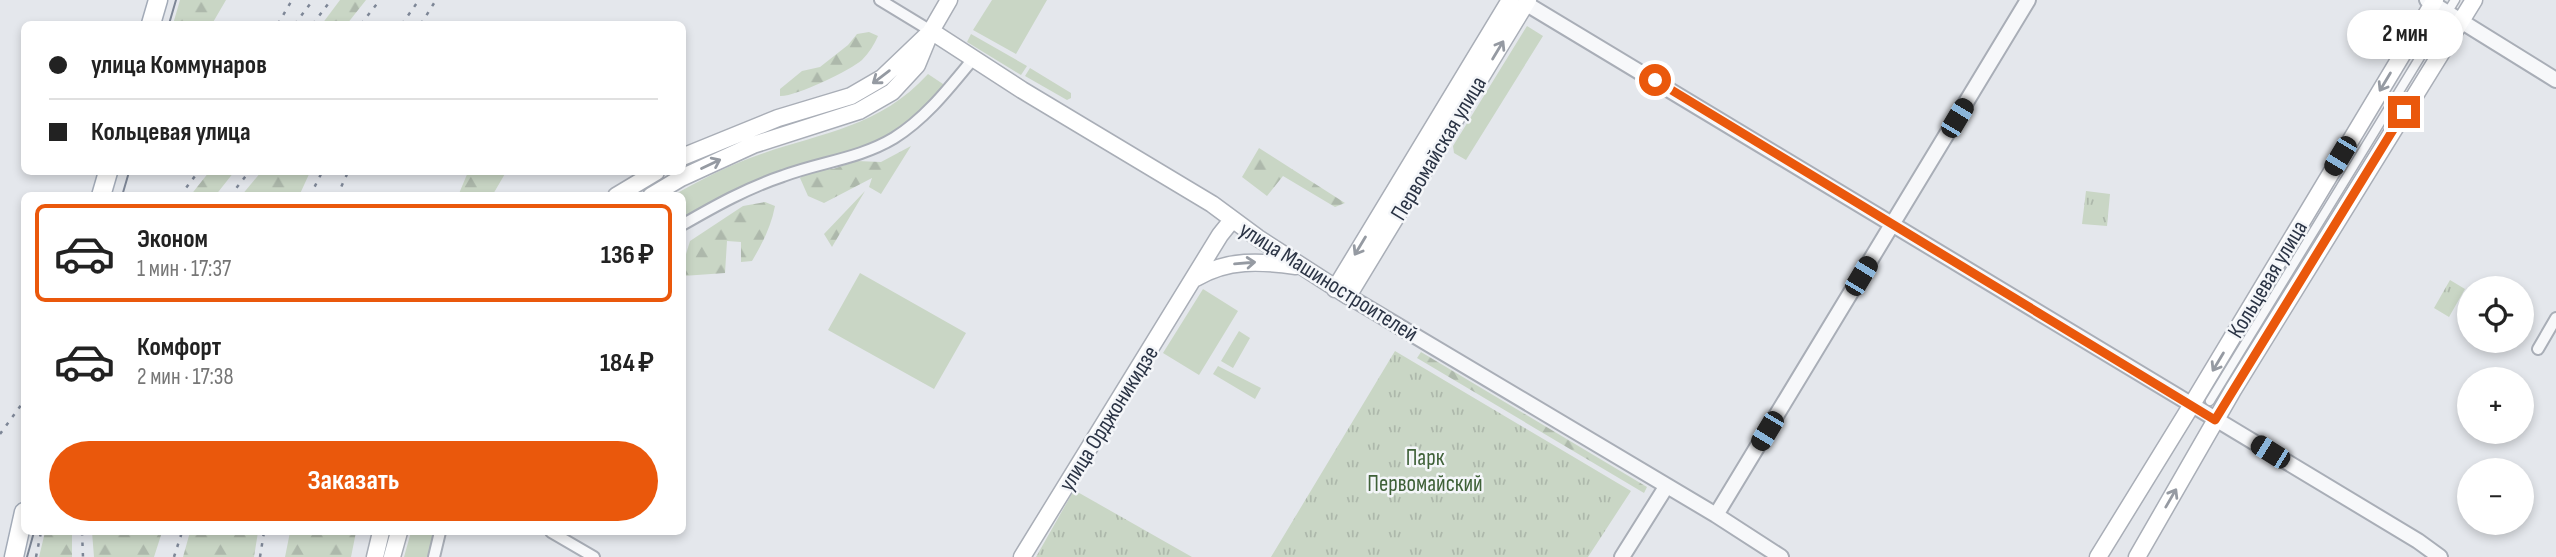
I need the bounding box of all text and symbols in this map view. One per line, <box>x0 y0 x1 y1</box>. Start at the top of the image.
callout: 2 мин <box>2346 10 2462 60</box>
text: 2 мин <box>2382 20 2428 48</box>
one-way arrow <box>1491 40 1505 60</box>
text: улица Коммунаров <box>91 50 267 81</box>
route start <box>1639 64 1671 96</box>
one-way arrow <box>872 70 891 85</box>
street label: Первомайская улица <box>1385 71 1493 226</box>
one-way arrow <box>2377 72 2391 92</box>
car <box>1938 95 1977 141</box>
route end <box>2388 96 2420 128</box>
text: Кольцевая улица <box>91 117 251 148</box>
car <box>2321 133 2360 179</box>
one-way arrow <box>700 157 721 171</box>
street label: улица Машиностроителей <box>1234 216 1423 348</box>
street label: Кольцевая улица <box>2222 216 2314 343</box>
icon: car <box>53 222 116 285</box>
text: Эконом <box>137 224 208 255</box>
one-way arrow <box>1353 236 1367 256</box>
text: 136 ₽ <box>601 240 654 271</box>
car <box>1842 253 1881 299</box>
text: 1 мин · 17:37 <box>137 255 231 283</box>
one-way arrow <box>1234 256 1256 269</box>
map controls <box>2457 276 2534 535</box>
button: locate <box>2457 276 2534 353</box>
icon: car <box>53 330 116 393</box>
text: Комфорт <box>137 332 221 363</box>
street label: улица Орджоникидзе <box>1053 341 1165 496</box>
text: 184 ₽ <box>600 348 654 379</box>
one-way arrow <box>2210 351 2224 371</box>
text: 2 мин · 17:38 <box>137 363 234 391</box>
button: + <box>2457 367 2534 444</box>
car <box>1748 408 1787 454</box>
car <box>2247 432 2294 472</box>
button: Заказать <box>49 441 658 521</box>
park label: Парк Первомайский <box>1367 444 1483 498</box>
button: − <box>2457 458 2534 535</box>
one-way arrow <box>2164 488 2178 508</box>

